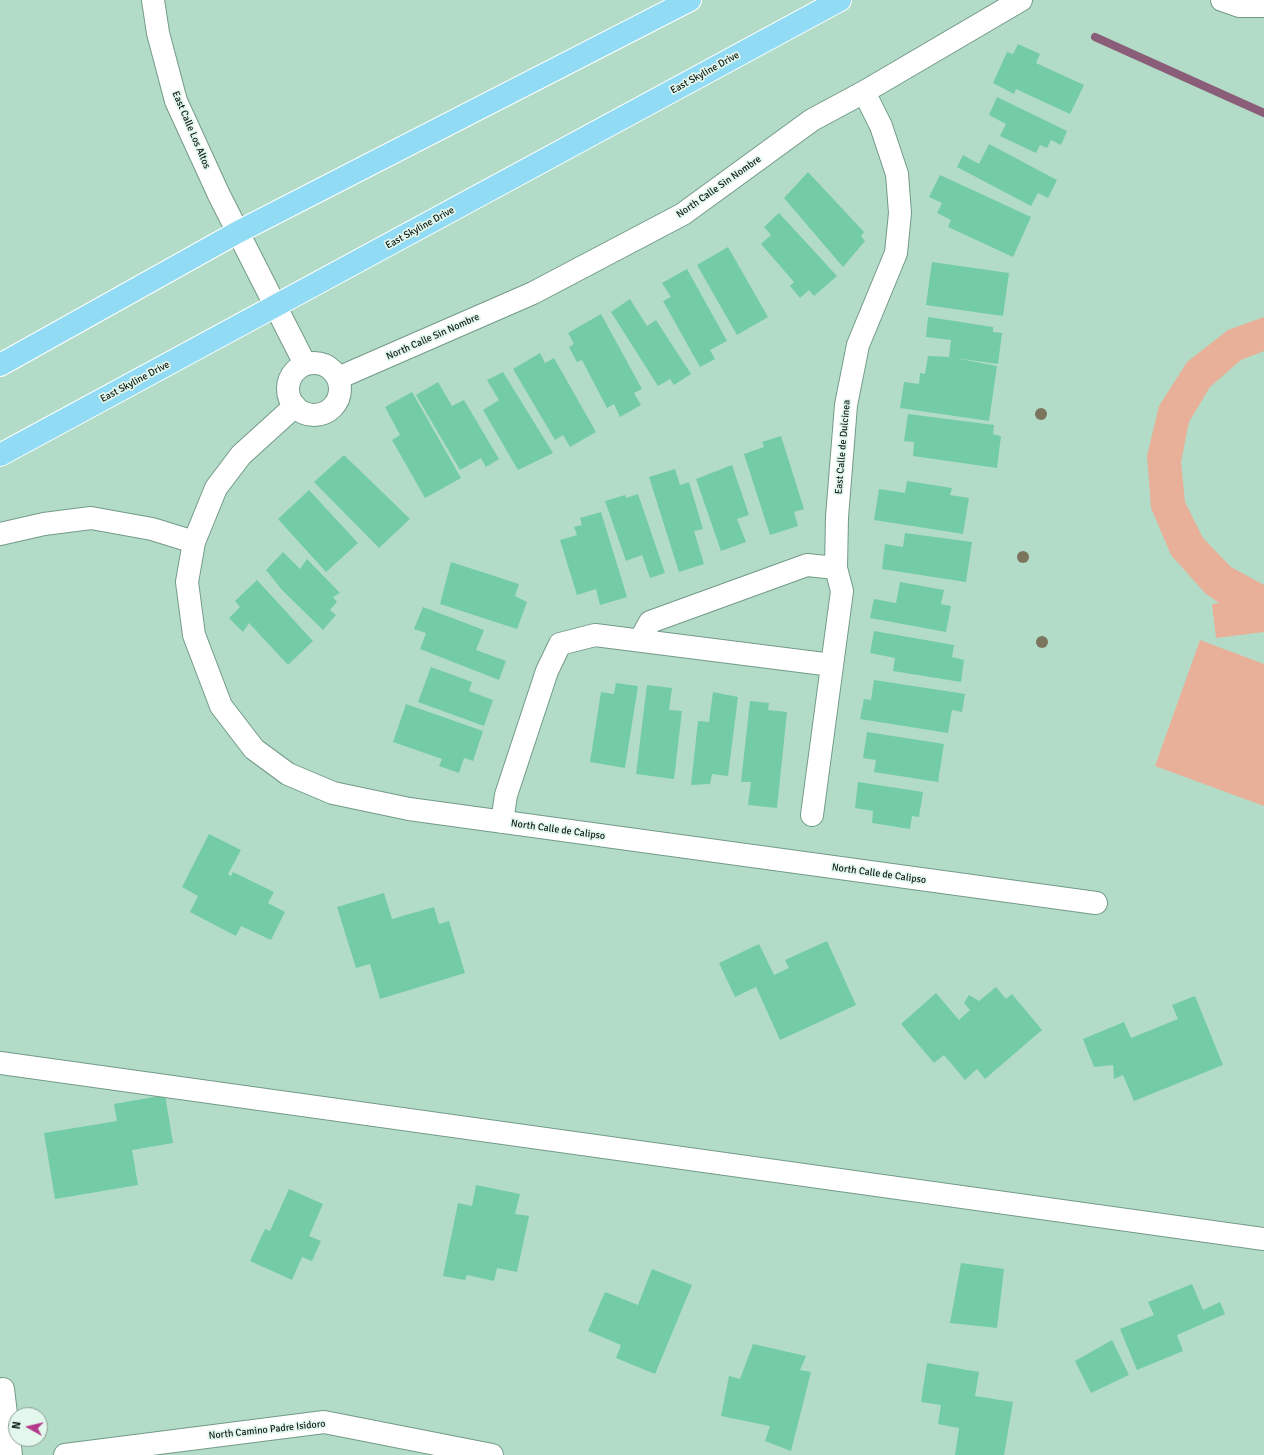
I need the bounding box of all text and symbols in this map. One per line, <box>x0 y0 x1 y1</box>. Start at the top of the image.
street label: East Skyline Drive <box>669 49 741 97</box>
street label: East Calle Los Altos <box>169 89 213 171</box>
street label: North Calle Sin Nombre <box>674 153 764 221</box>
street label: East Skyline Drive <box>384 204 456 252</box>
street label: North Calle Sin Nombre <box>385 311 481 363</box>
street label: East Skyline Drive <box>98 359 172 405</box>
street label: East Calle de Dulcinea <box>833 399 853 495</box>
street label: North Calle de Calipso <box>510 817 606 843</box>
street label: North Calle de Calipso <box>831 861 927 887</box>
north arrow <box>8 1407 48 1447</box>
street label: North Camino Padre Isidoro <box>208 1418 326 1442</box>
text: N <box>10 1421 24 1430</box>

